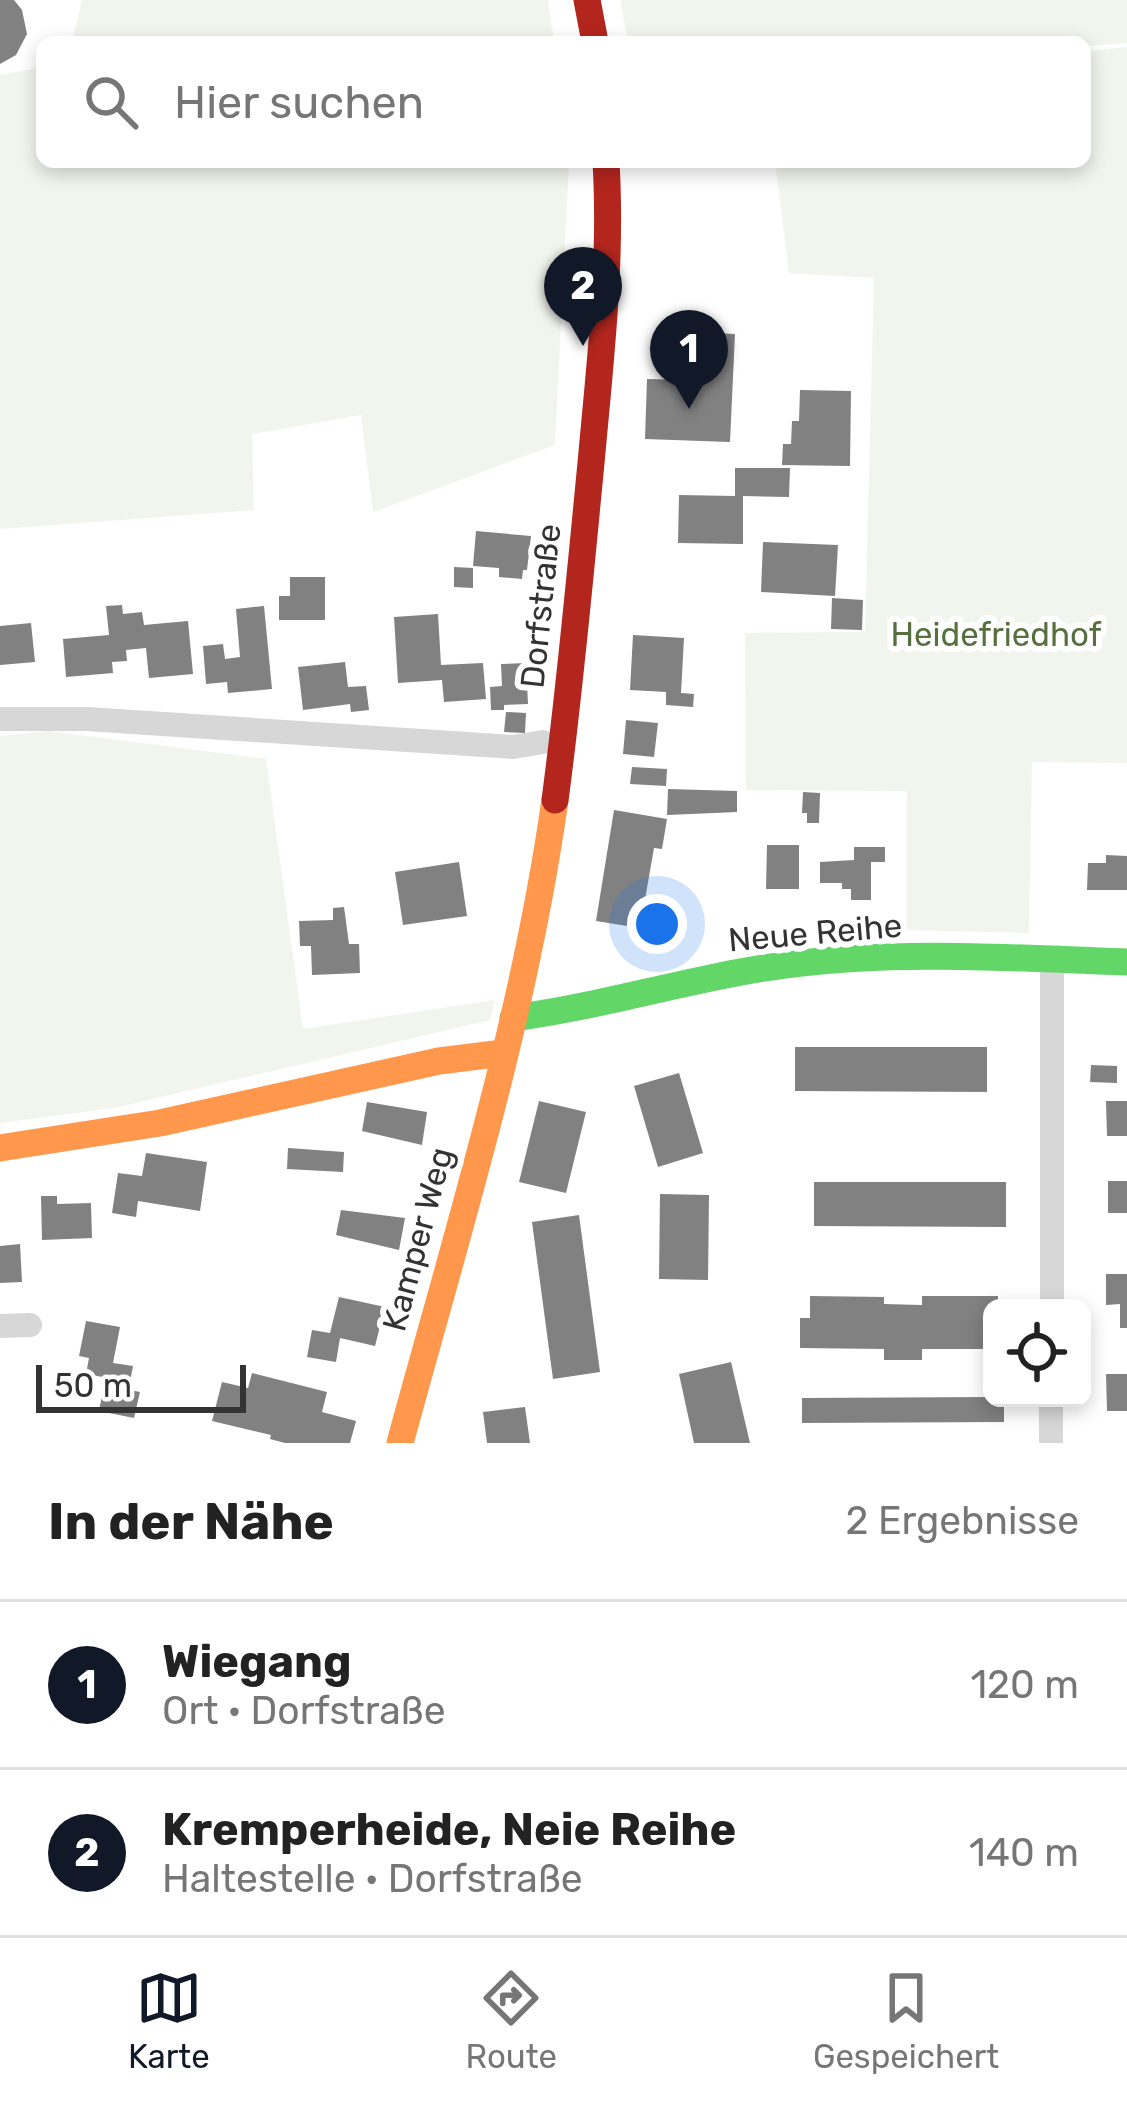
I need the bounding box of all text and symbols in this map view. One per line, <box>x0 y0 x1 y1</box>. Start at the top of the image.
search box <box>36 36 1091 168</box>
icon: search <box>78 69 144 135</box>
text: Hier suchen <box>174 76 424 129</box>
pin: 2 <box>544 247 622 346</box>
pin: 1 <box>650 310 728 409</box>
street label: Dorfstraße <box>512 522 569 690</box>
park label: Heidefriedhof <box>891 615 1102 654</box>
your location <box>627 894 687 954</box>
street label: Neue Reihe <box>727 905 904 960</box>
street label: Kamper Weg <box>374 1143 461 1335</box>
map controls <box>983 1299 1091 1407</box>
button: locate <box>983 1299 1091 1407</box>
scale bar <box>36 1359 246 1412</box>
text: 50 m <box>54 1366 132 1405</box>
text: In der Nähe <box>48 1491 334 1552</box>
text: 2 Ergebnisse <box>845 1498 1079 1544</box>
text: Wiegang <box>162 1635 352 1688</box>
text: 1 <box>77 1662 97 1708</box>
text: 120 m <box>970 1662 1079 1708</box>
text: Ort · Dorfstraße <box>162 1688 446 1734</box>
text: Kremperheide, Neie Reihe <box>162 1803 736 1856</box>
text: 2 <box>74 1830 100 1876</box>
text: 140 m <box>969 1830 1079 1876</box>
text: Haltestelle · Dorfstraße <box>162 1856 583 1902</box>
tab: Karte <box>128 1965 210 2076</box>
tab: Route <box>465 1965 557 2076</box>
tab: Gespeichert <box>813 1965 999 2076</box>

